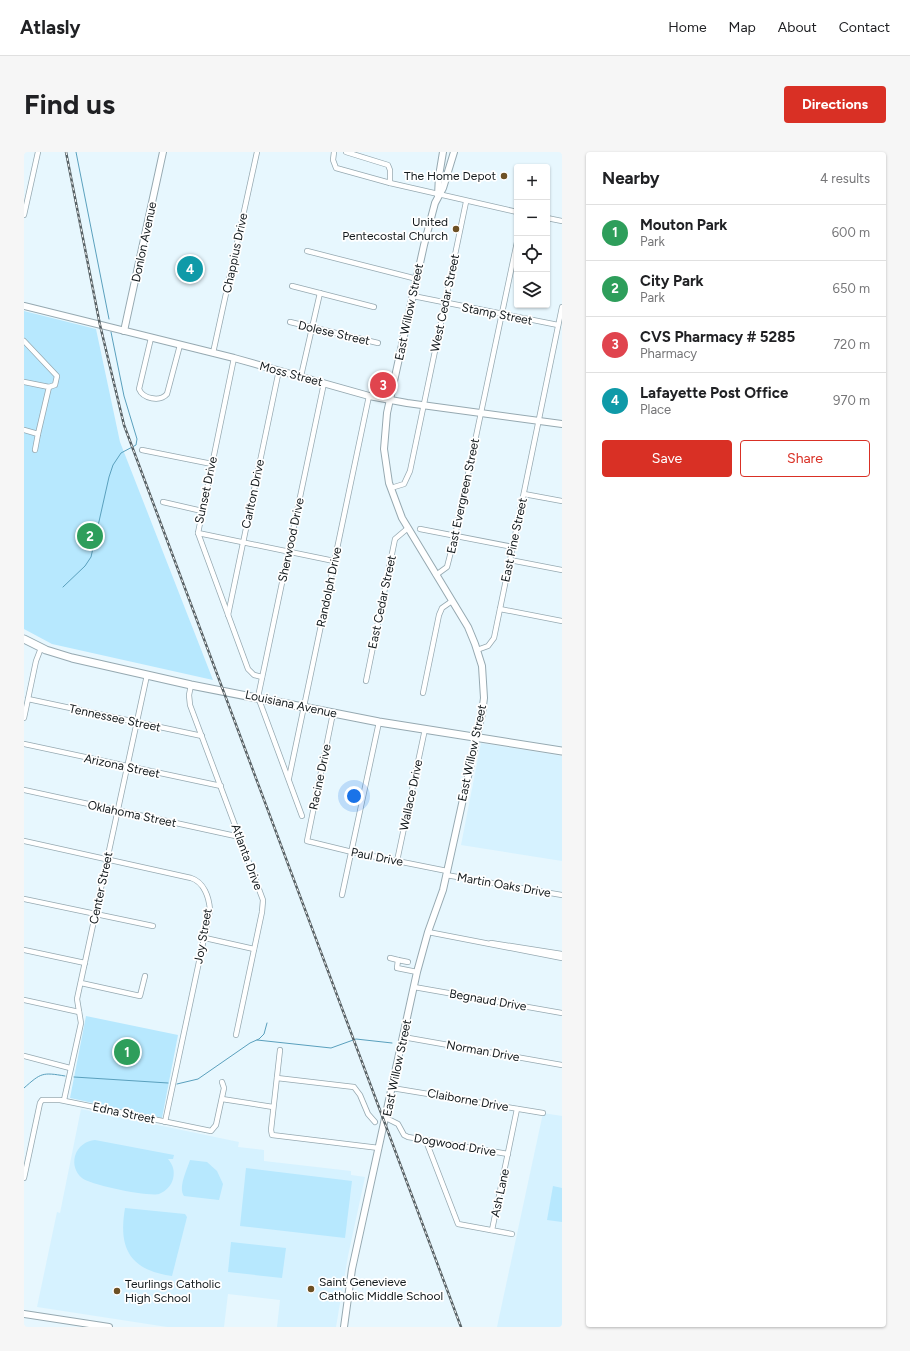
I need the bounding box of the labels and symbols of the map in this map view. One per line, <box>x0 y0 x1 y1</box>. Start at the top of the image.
place label: The Home Depot <box>404 169 496 183</box>
marker: The Home Depot <box>499 171 509 181</box>
street label: Donlon Avenue <box>129 200 159 283</box>
street label: Chappius Drive <box>220 211 250 294</box>
place label: United Pentecostal Church <box>342 215 448 243</box>
marker: United Pentecostal Church <box>451 224 461 234</box>
street label: West Cedar Street <box>428 252 462 353</box>
pin: 4 <box>177 254 203 284</box>
street label: East Willow Street <box>392 262 426 362</box>
street label: Stamp Street <box>460 300 534 328</box>
street label: Dolese Street <box>297 318 372 348</box>
street label: Moss Street <box>258 359 325 389</box>
pin: 3 <box>370 370 396 400</box>
street label: East Evergreen Street <box>444 437 482 555</box>
street label: Sunset Drive <box>192 455 220 525</box>
street label: Carlton Drive <box>239 458 267 530</box>
street label: Sherwood Drive <box>275 496 307 583</box>
street label: East Pine Street <box>498 496 530 583</box>
pin: 2 <box>77 521 103 551</box>
street label: Randolph Drive <box>314 545 344 628</box>
street label: East Cedar Street <box>365 553 399 650</box>
street label: Louisiana Avenue <box>244 687 339 721</box>
street label: Tennessee Street <box>68 701 163 735</box>
street label: East Willow Street <box>455 703 489 803</box>
street label: Racine Drive <box>306 742 334 811</box>
street label: Arizona Street <box>83 751 162 781</box>
street label: Wallace Drive <box>397 758 425 832</box>
your location <box>344 786 364 806</box>
street label: Oklahoma Street <box>86 798 178 830</box>
street label: Atlanta Drive <box>229 822 266 892</box>
street label: Paul Drive <box>350 845 405 869</box>
street label: Center Street <box>87 850 116 925</box>
street label: Martin Oaks Drive <box>456 870 552 900</box>
street label: Joy Street <box>191 907 215 965</box>
street label: Begnaud Drive <box>448 986 528 1014</box>
street label: East Willow Street <box>380 1018 414 1118</box>
pin: 1 <box>114 1037 140 1067</box>
street label: Norman Drive <box>445 1038 521 1064</box>
street label: Claiborne Drive <box>426 1086 510 1114</box>
street label: Edna Street <box>91 1100 157 1127</box>
street label: Dogwood Drive <box>413 1131 498 1159</box>
street label: Ash Lane <box>488 1167 512 1218</box>
place label: Saint Genevieve Catholic Middle School <box>319 1275 443 1303</box>
place label: Teurlings Catholic High School <box>125 1277 221 1305</box>
marker: Saint Genevieve Catholic Middle School <box>306 1284 316 1294</box>
marker: Teurlings Catholic High School <box>112 1286 122 1296</box>

